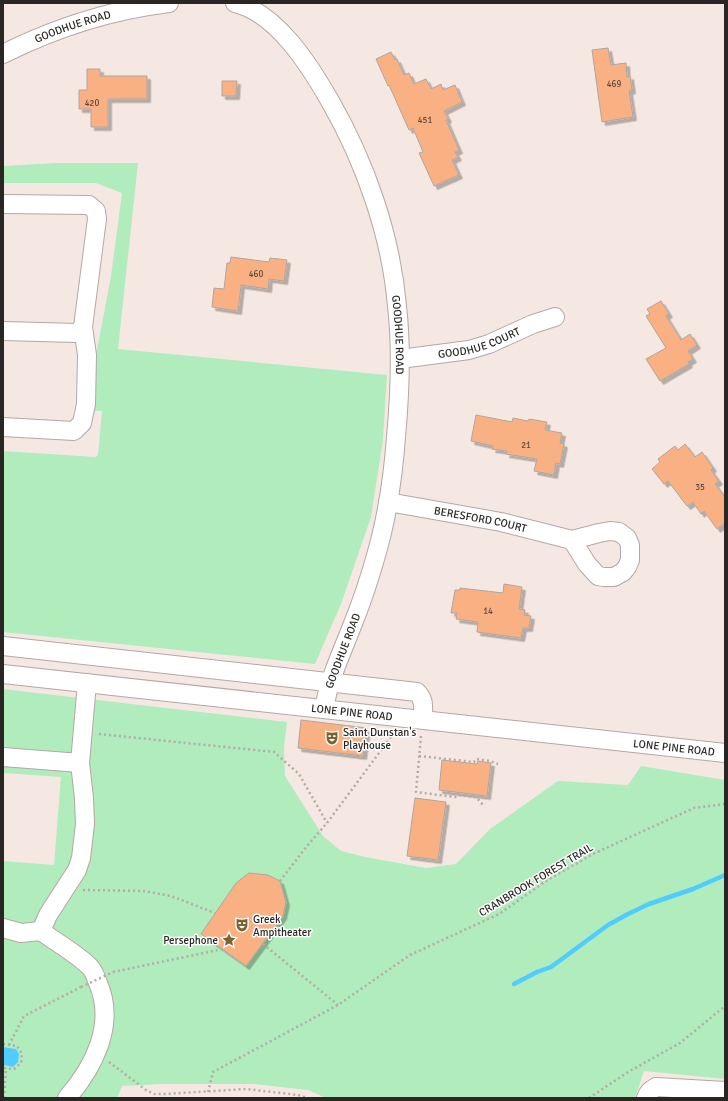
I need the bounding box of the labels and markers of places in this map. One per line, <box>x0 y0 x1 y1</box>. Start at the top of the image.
place label: Saint Dunstan's Playhouse <box>343 726 417 752</box>
theatre icon: Saint Dunstan's Playhouse <box>324 730 340 746</box>
place label: Greek Ampitheater <box>253 913 311 939</box>
theatre icon: Greek Ampitheater <box>234 917 250 933</box>
place icon: Persephone <box>221 932 237 948</box>
place label: Persephone <box>163 934 218 947</box>

